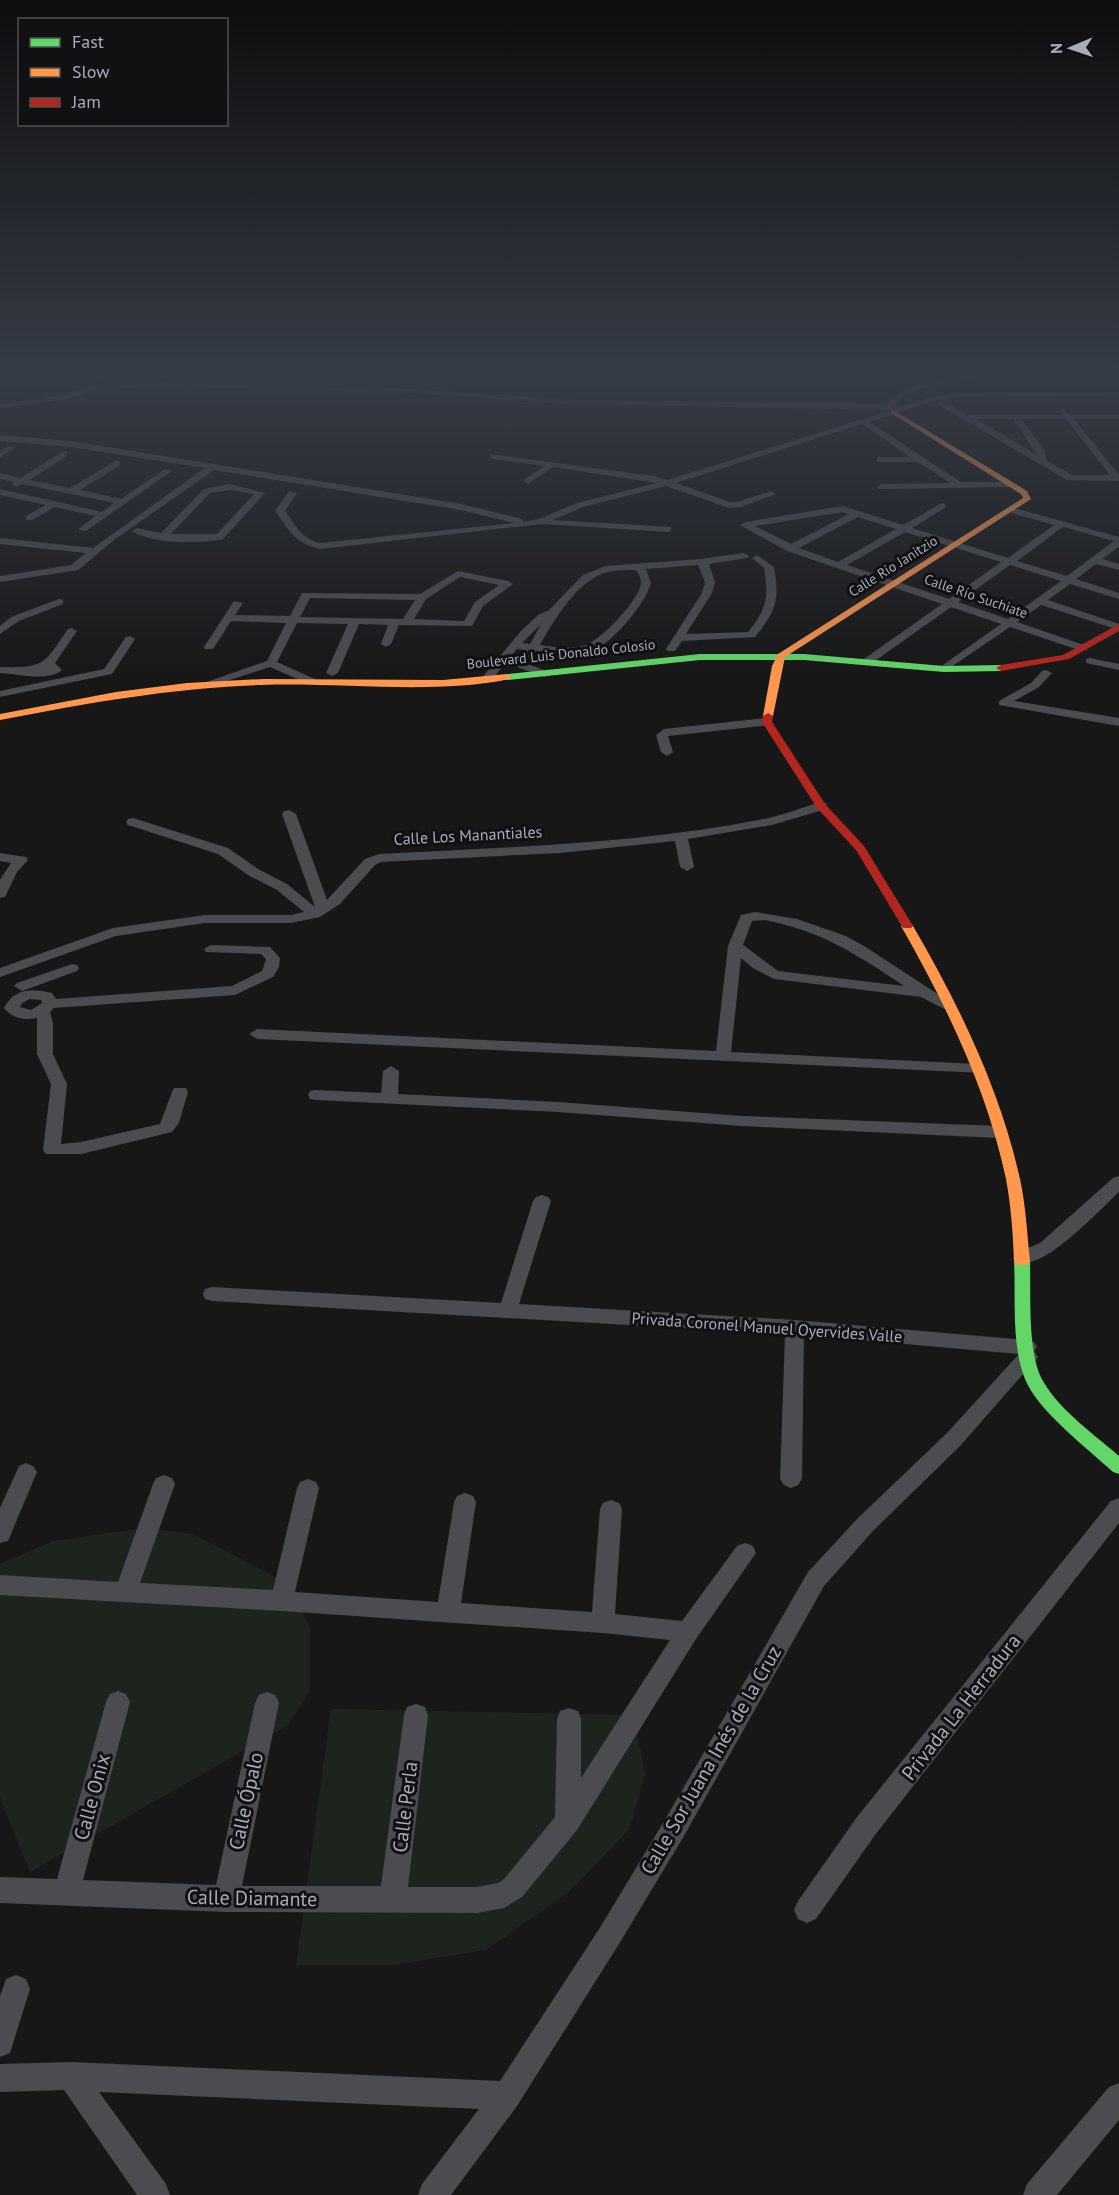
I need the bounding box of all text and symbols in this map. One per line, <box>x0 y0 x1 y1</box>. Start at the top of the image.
legend <box>18 18 228 126</box>
north arrow <box>1041 18 1101 78</box>
text: Fast <box>72 30 104 53</box>
text: N <box>1046 43 1066 54</box>
text: Slow <box>72 60 110 83</box>
text: Jam <box>71 90 101 113</box>
street label: Calle Río Janitzio <box>845 531 941 601</box>
street label: Calle Río Suchiate <box>922 570 1030 622</box>
street label: Boulevard Luis Donaldo Colosio <box>466 635 656 673</box>
street label: Calle Los Manantiales <box>393 821 543 849</box>
street label: Privada Coronel Manuel Oyervides Valle <box>631 1308 903 1346</box>
street label: Privada La Herradura <box>896 1629 1026 1785</box>
street label: Calle Sor Juana Inés de la Cruz <box>635 1641 787 1879</box>
street label: Calle Ópalo <box>223 1750 269 1852</box>
street label: Calle Onix <box>68 1751 116 1843</box>
street label: Calle Perla <box>387 1760 423 1854</box>
street label: Calle Diamante <box>187 1884 317 1912</box>

